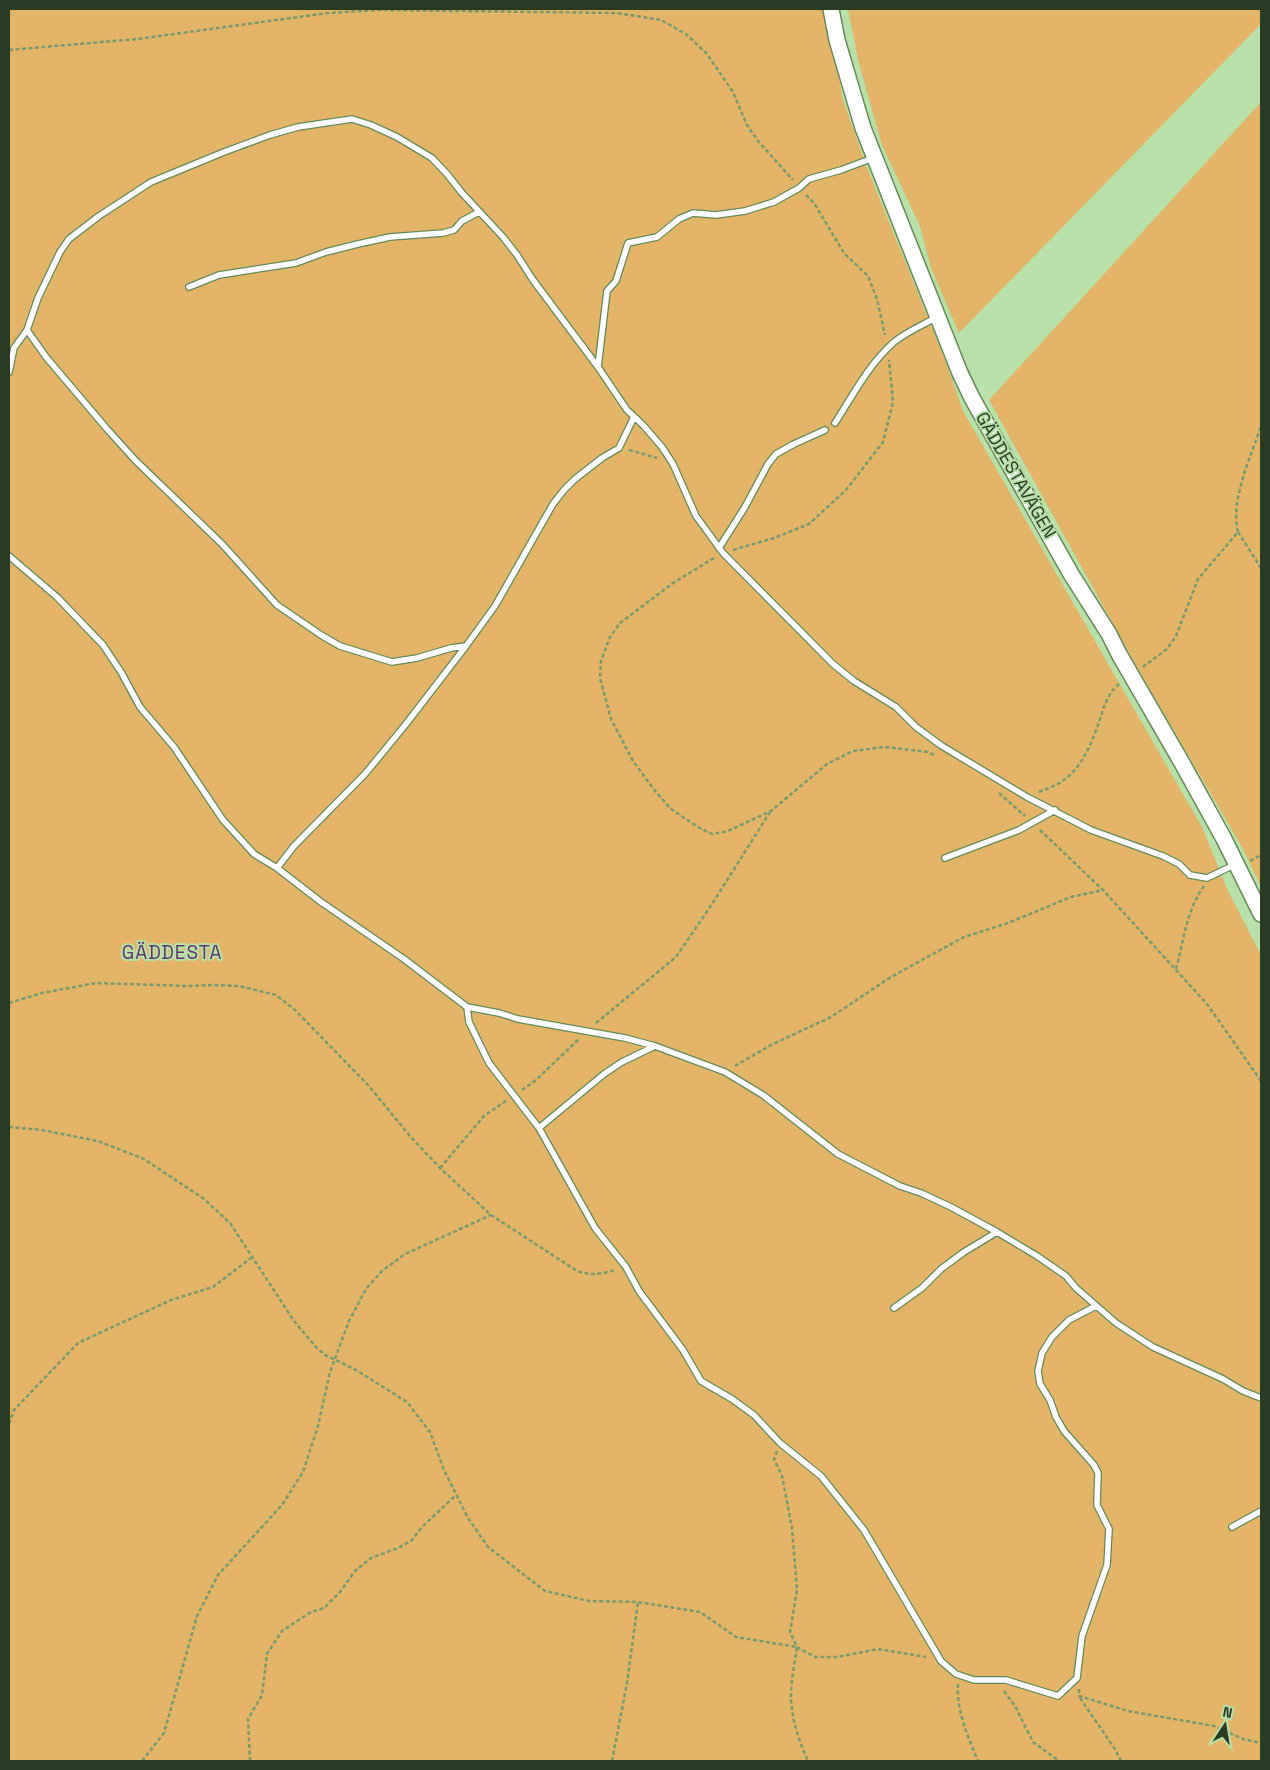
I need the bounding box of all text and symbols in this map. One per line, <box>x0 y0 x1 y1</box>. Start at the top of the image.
street label: GÄDDESTAVÄGEN <box>971 407 1062 542</box>
district label: GÄDDESTA <box>122 940 222 965</box>
north arrow <box>1200 1700 1250 1750</box>
text: N <box>1221 1703 1234 1722</box>

